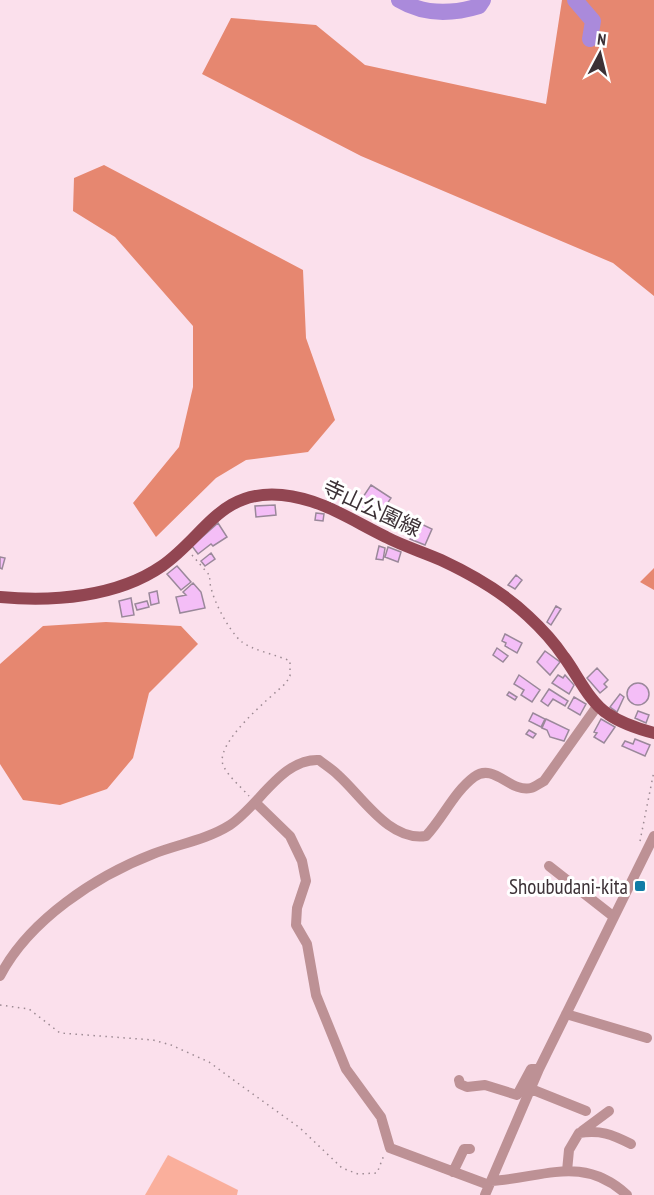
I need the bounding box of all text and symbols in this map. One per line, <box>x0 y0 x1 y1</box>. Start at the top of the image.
north arrow <box>570 24 630 84</box>
text: N <box>596 29 607 50</box>
street label: 寺山公園線 <box>319 474 425 542</box>
place label: Shoubudani-kita <box>509 873 628 900</box>
marker: Shoubudani-kita <box>633 879 647 893</box>

